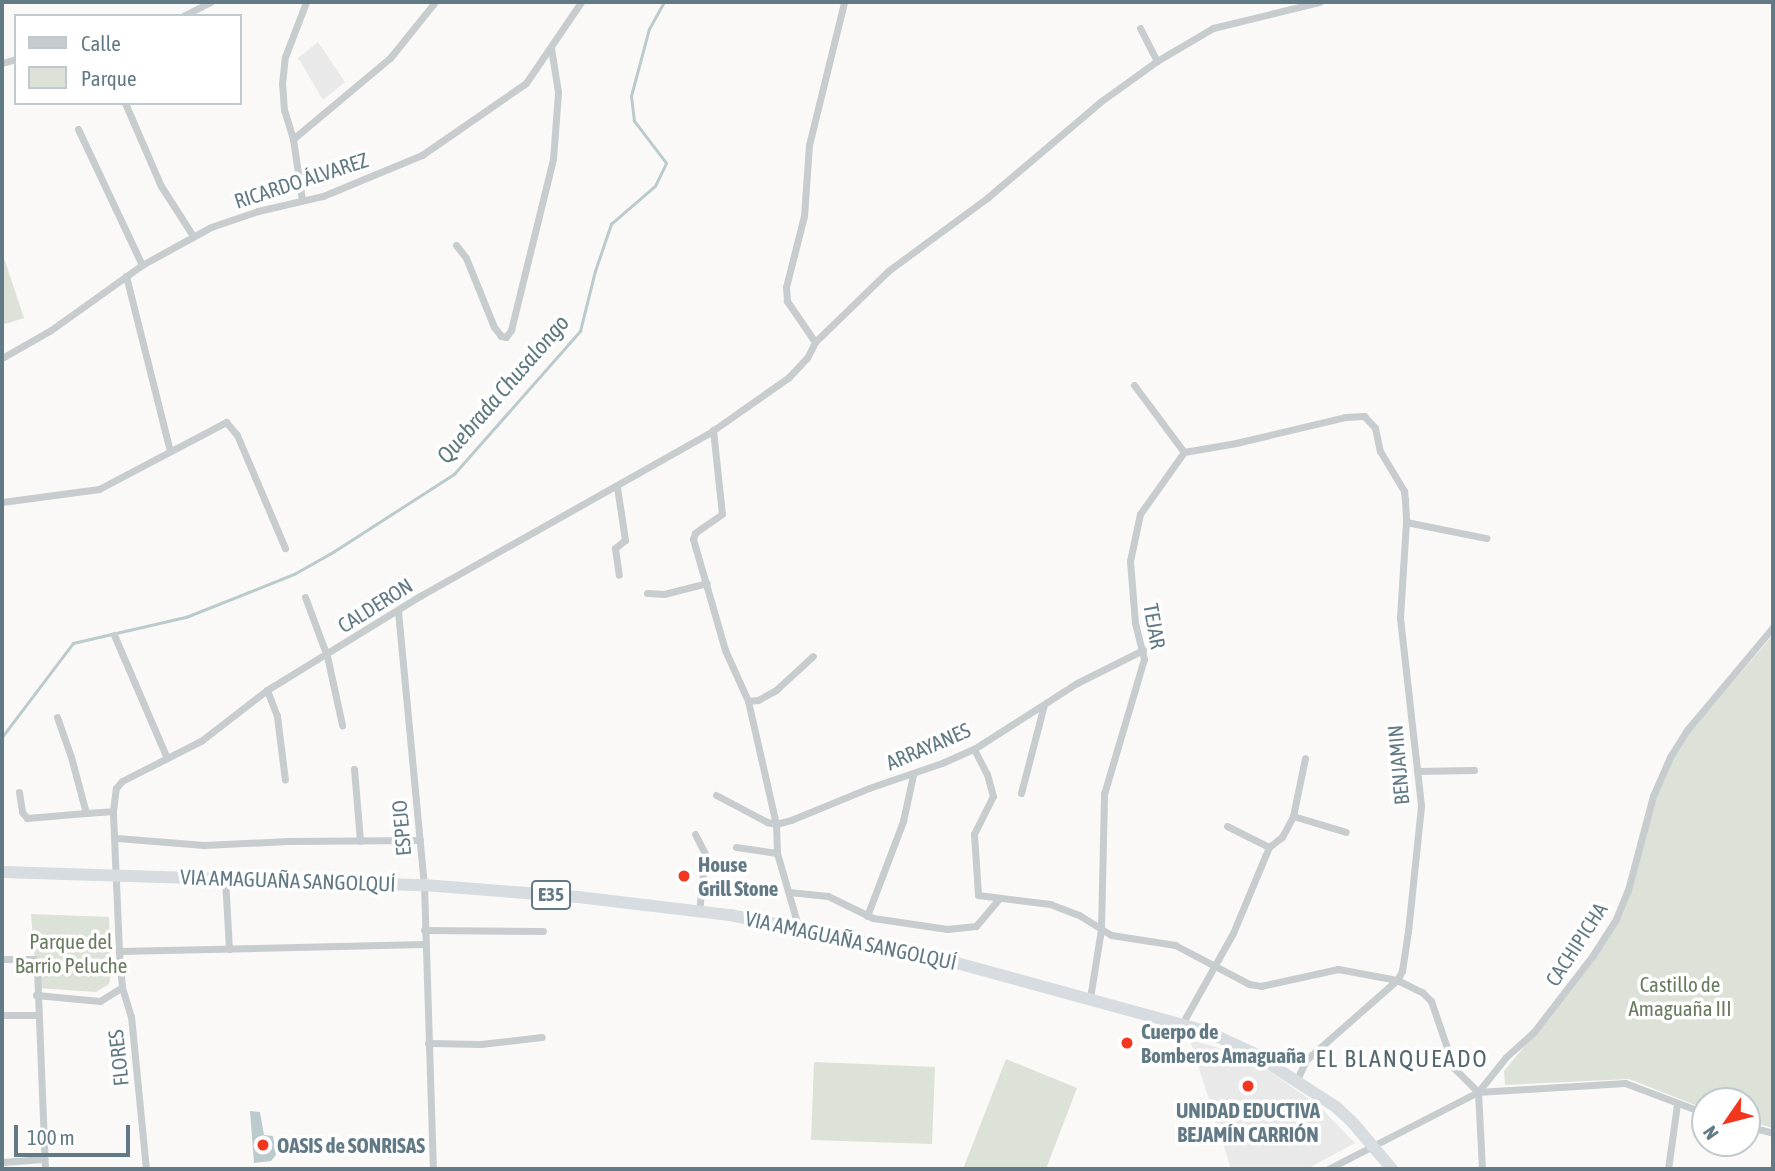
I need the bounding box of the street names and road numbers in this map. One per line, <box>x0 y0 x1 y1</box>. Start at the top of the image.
street label: RICARDO ÁLVAREZ <box>231 146 371 214</box>
street label: CALDERON <box>333 572 417 638</box>
street label: TEJAR <box>1139 601 1171 651</box>
street label: ARRAYANES <box>882 717 974 775</box>
street label: BENJAMIN <box>1382 724 1414 806</box>
street label: ESPEJO <box>386 799 416 857</box>
street label: VIA AMAGUAÑA SANGOLQUÍ <box>180 864 396 896</box>
road number: E35 <box>530 880 572 911</box>
street label: CACHIPICHA <box>1540 898 1612 990</box>
street label: VIA AMAGUAÑA SANGOLQUÍ <box>743 905 959 975</box>
street label: FLORES <box>103 1028 133 1088</box>

